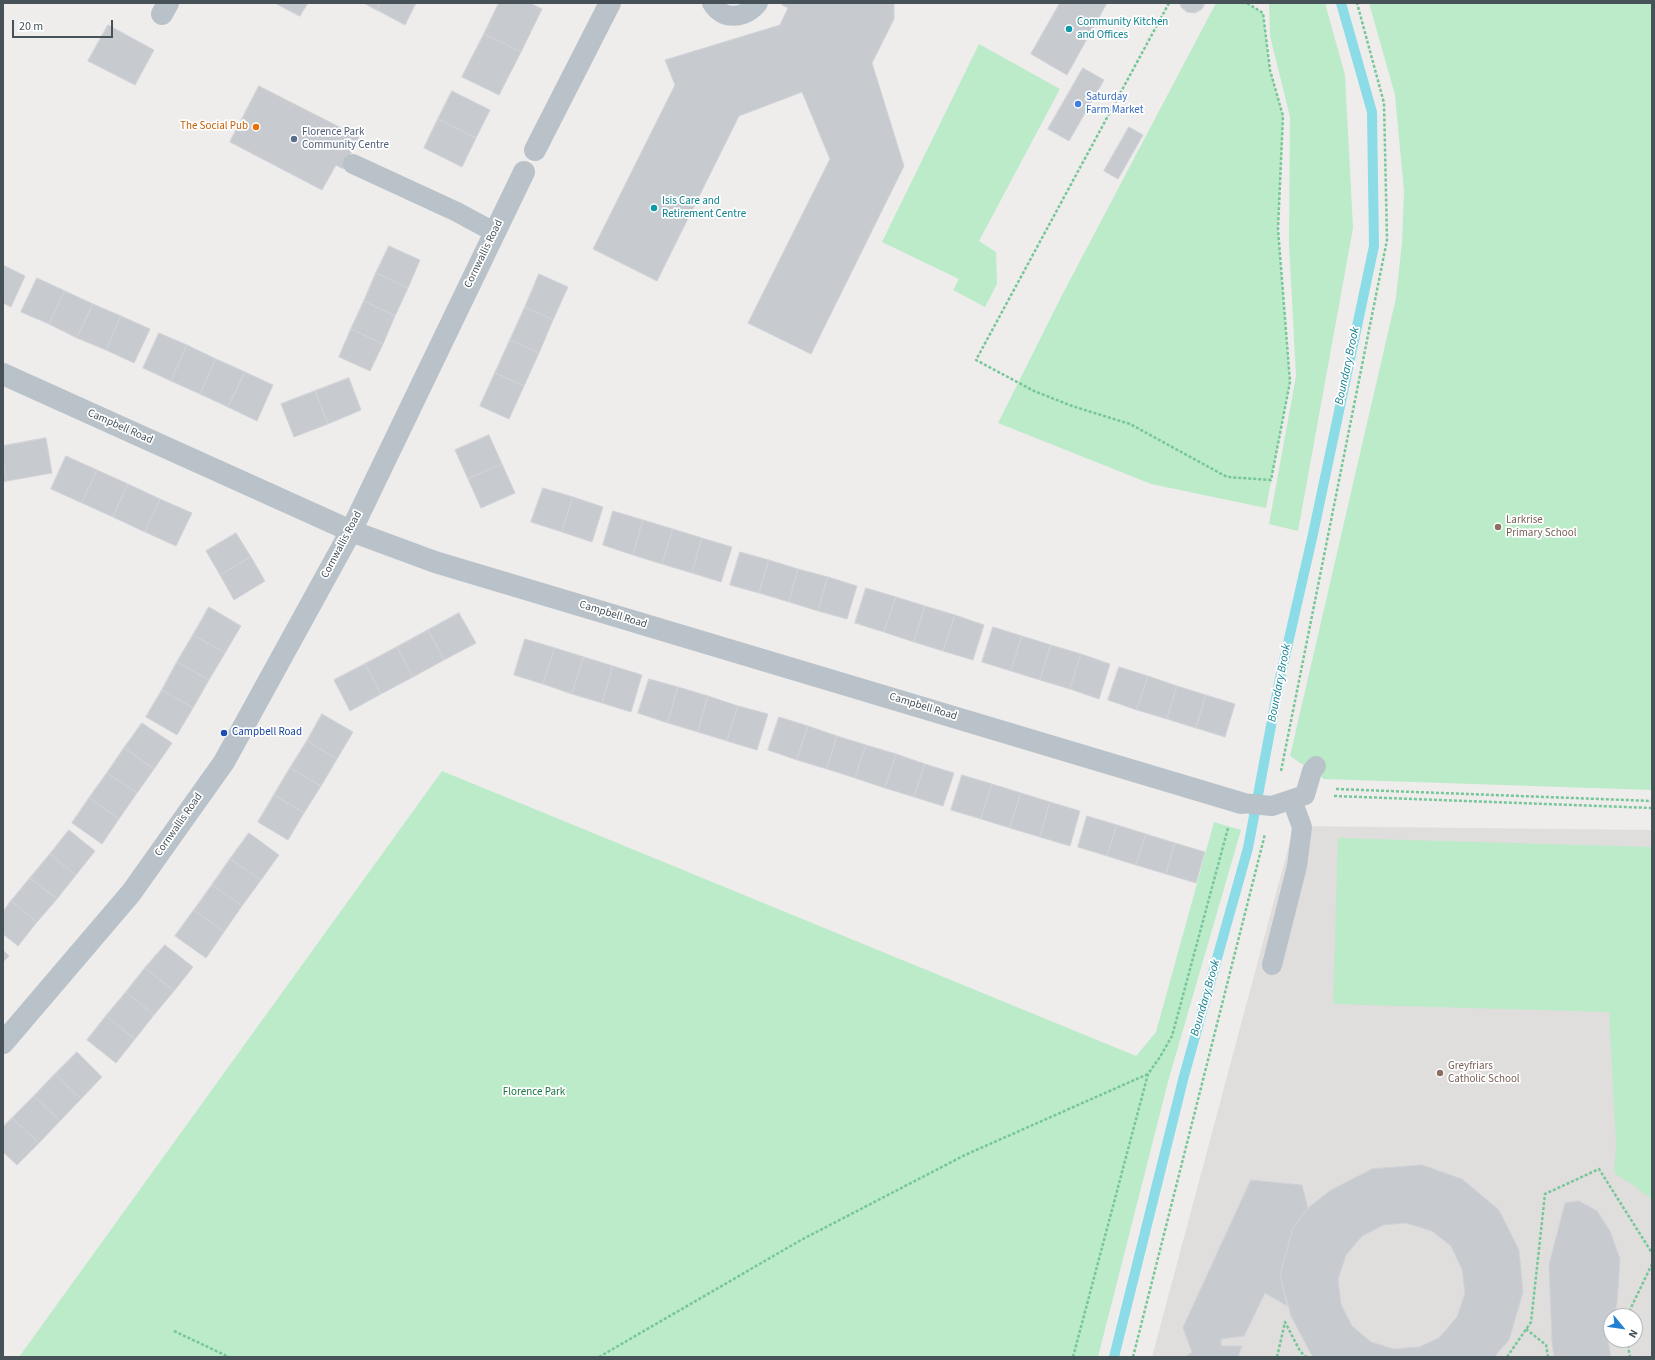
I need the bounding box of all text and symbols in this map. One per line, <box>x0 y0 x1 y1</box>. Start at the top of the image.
scale bar <box>14 12 115 38</box>
place label: Community Kitchen and Offices <box>1077 16 1168 42</box>
text: 20 m <box>19 18 43 35</box>
marker: Community Kitchen and Offices <box>1064 24 1074 34</box>
place label: Saturday Farm Market <box>1086 91 1143 117</box>
marker: Saturday Farm Market <box>1073 99 1083 109</box>
place label: The Social Pub <box>180 120 248 134</box>
marker: The Social Pub <box>251 122 261 132</box>
place label: Florence Park Community Centre <box>302 126 389 152</box>
marker: Florence Park Community Centre <box>289 134 299 144</box>
place label: Isis Care and Retirement Centre <box>662 195 746 221</box>
marker: Isis Care and Retirement Centre <box>649 203 659 213</box>
street label: Cornwallis Road <box>462 218 506 290</box>
water label: Boundary Brook <box>1333 326 1363 406</box>
street label: Campbell Road <box>85 407 155 447</box>
street label: Cornwallis Road <box>319 509 365 581</box>
place label: Larkrise Primary School <box>1506 514 1576 540</box>
marker: Larkrise Primary School <box>1493 522 1503 532</box>
street label: Campbell Road <box>578 598 648 632</box>
water label: Boundary Brook <box>1265 643 1295 723</box>
street label: Campbell Road <box>888 690 958 724</box>
place label: Campbell Road <box>232 726 302 740</box>
marker: Campbell Road <box>219 728 229 738</box>
street label: Cornwallis Road <box>152 791 206 859</box>
water label: Boundary Brook <box>1188 958 1224 1038</box>
place label: Greyfriars Catholic School <box>1448 1060 1520 1086</box>
marker: Greyfriars Catholic School <box>1435 1068 1445 1078</box>
park label: Florence Park <box>503 1086 565 1100</box>
north arrow <box>1603 1308 1643 1348</box>
text: N <box>1625 1327 1641 1340</box>

